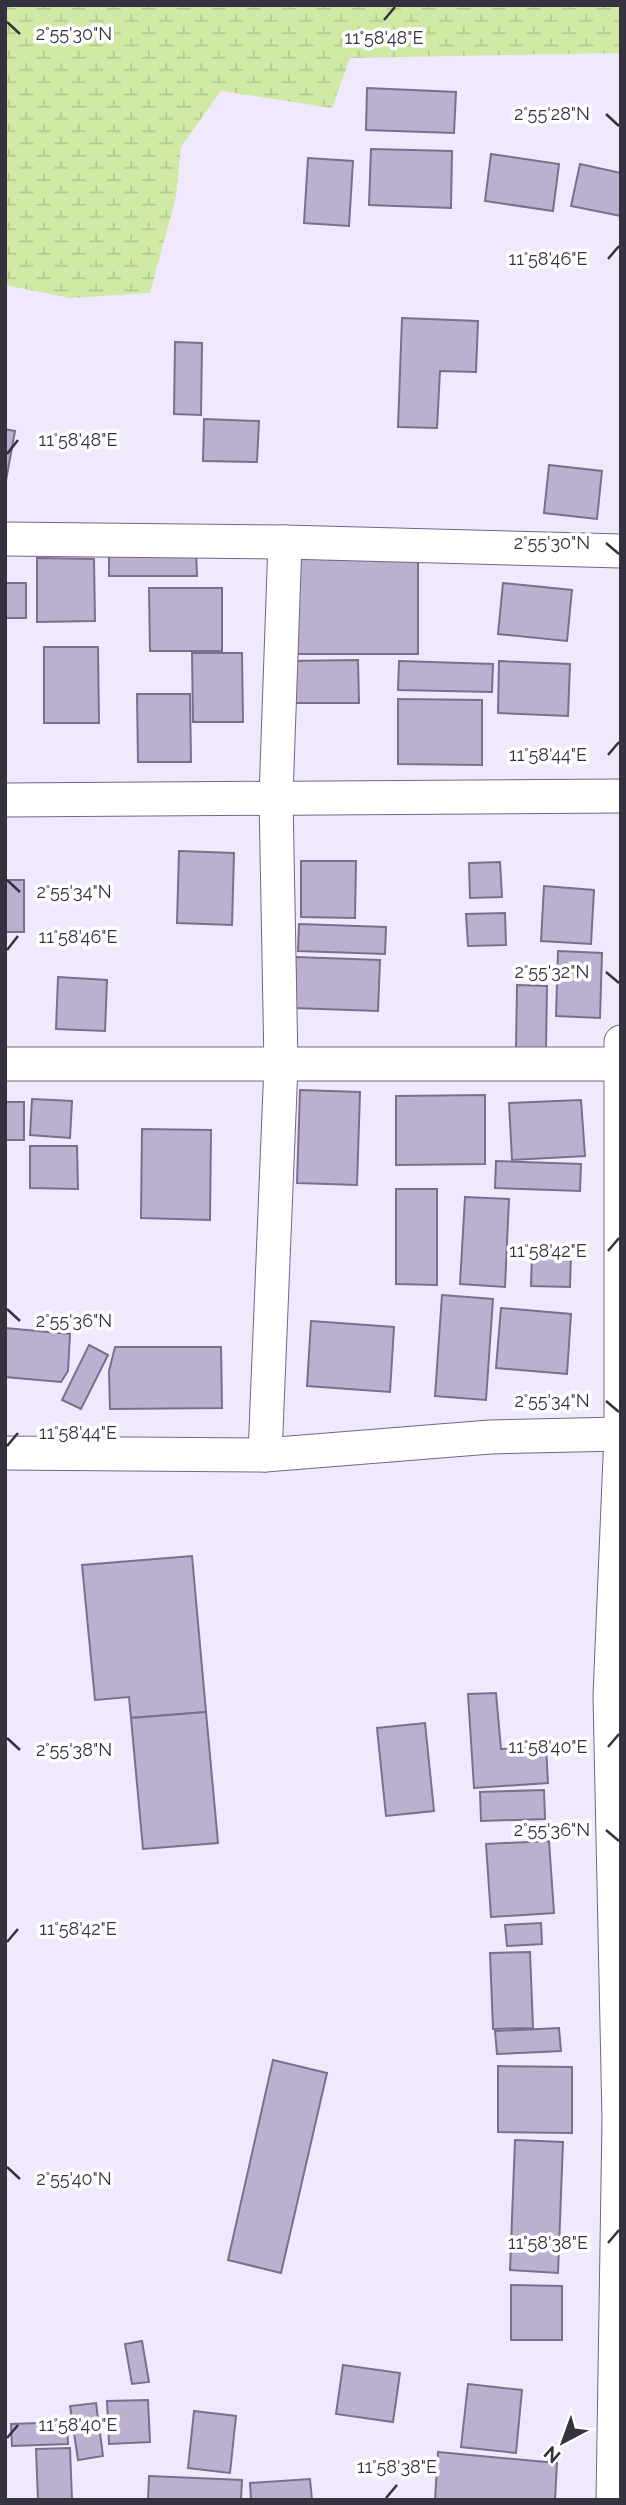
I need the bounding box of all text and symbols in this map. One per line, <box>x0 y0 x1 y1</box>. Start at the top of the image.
text: 2°55'30"N <box>36 23 112 44</box>
text: 11°58'48"E <box>345 27 423 48</box>
text: 2°55'28"N <box>514 103 590 124</box>
text: 11°58'46"E <box>508 248 588 269</box>
text: 11°58'48"E <box>39 429 117 450</box>
text: 2°55'30"N <box>514 532 590 553</box>
text: 11°58'44"E <box>509 744 587 765</box>
text: 2°55'34"N <box>36 881 112 902</box>
text: 11°58'46"E <box>38 926 118 947</box>
text: 2°55'32"N <box>515 961 589 982</box>
text: 11°58'42"E <box>509 1240 587 1261</box>
text: 2°55'36"N <box>36 1310 112 1331</box>
text: 2°55'34"N <box>514 1390 590 1411</box>
text: 11°58'44"E <box>39 1422 117 1443</box>
text: 11°58'40"E <box>508 1736 588 1757</box>
text: 2°55'38"N <box>36 1739 112 1760</box>
text: 2°55'36"N <box>514 1819 590 1840</box>
text: 11°58'42"E <box>39 1918 117 1939</box>
text: 2°55'40"N <box>36 2168 112 2189</box>
text: 11°58'38"E <box>508 2232 588 2253</box>
north arrow <box>528 2407 598 2477</box>
text: 11°58'40"E <box>38 2414 118 2435</box>
text: N <box>539 2442 565 2468</box>
text: 11°58'38"E <box>357 2456 437 2477</box>

